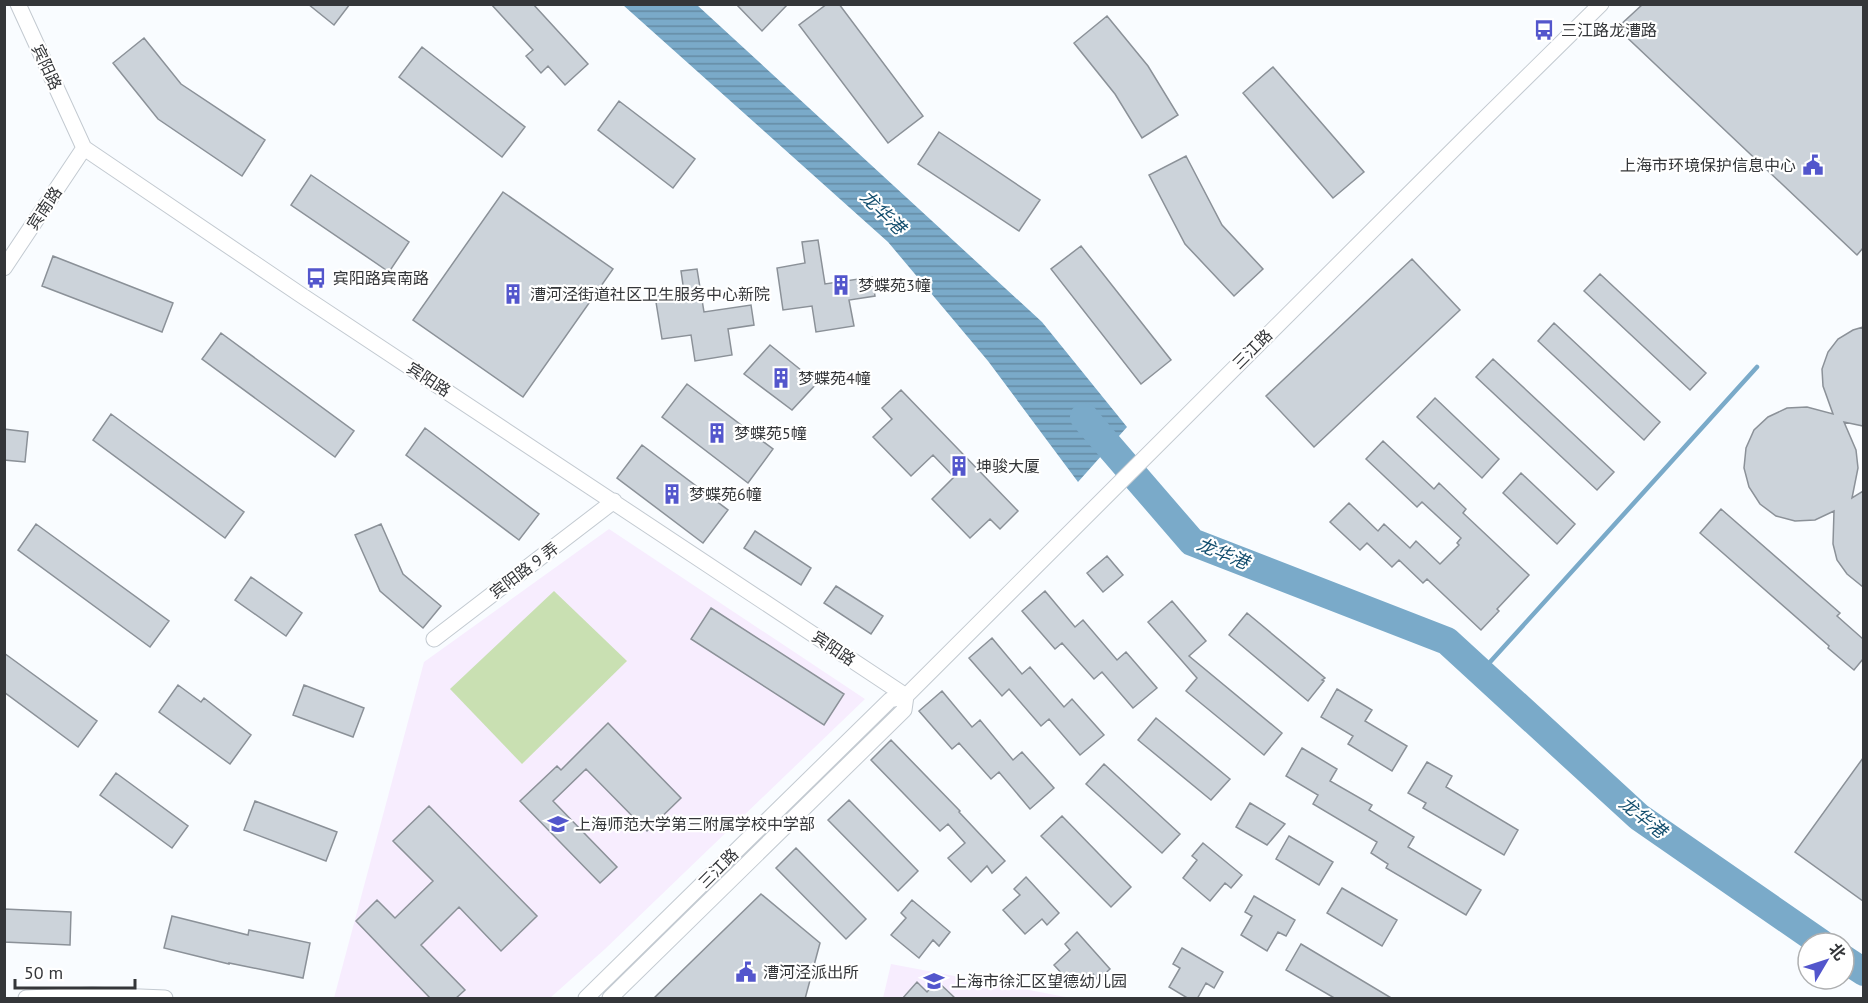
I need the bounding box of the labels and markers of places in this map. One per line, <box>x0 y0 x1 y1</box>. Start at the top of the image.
bus stop icon: 三江路龙漕路 <box>1532 18 1556 42</box>
place label: 三江路龙漕路 <box>1561 20 1657 40</box>
public building icon: 上海市环境保护信息中心 <box>1801 153 1825 177</box>
place label: 上海市环境保护信息中心 <box>1620 155 1796 175</box>
bus stop icon: 宾阳路宾南路 <box>304 266 328 290</box>
place label: 宾阳路宾南路 <box>333 268 429 288</box>
building icon: 梦蝶苑3幢 <box>829 273 853 297</box>
place label: 梦蝶苑3幢 <box>858 275 931 295</box>
building icon: 漕河泾街道社区卫生服务中心新院 <box>501 282 525 306</box>
place label: 漕河泾街道社区卫生服务中心新院 <box>530 284 770 304</box>
building icon: 梦蝶苑4幢 <box>769 366 793 390</box>
place label: 梦蝶苑4幢 <box>798 368 871 388</box>
building icon: 梦蝶苑5幢 <box>705 421 729 445</box>
place label: 梦蝶苑5幢 <box>734 423 807 443</box>
building icon: 坤骏大厦 <box>947 454 971 478</box>
place label: 坤骏大厦 <box>976 456 1040 476</box>
building icon: 梦蝶苑6幢 <box>660 482 684 506</box>
place label: 梦蝶苑6幢 <box>689 484 762 504</box>
school or university icon: 上海师范大学第三附属学校中学部 <box>546 812 570 836</box>
place label: 上海师范大学第三附属学校中学部 <box>575 814 815 834</box>
public building icon: 漕河泾派出所 <box>734 960 758 984</box>
place label: 漕河泾派出所 <box>763 962 859 982</box>
school or university icon: 上海市徐汇区望德幼儿园 <box>922 969 946 993</box>
place label: 上海市徐汇区望德幼儿园 <box>951 971 1127 991</box>

